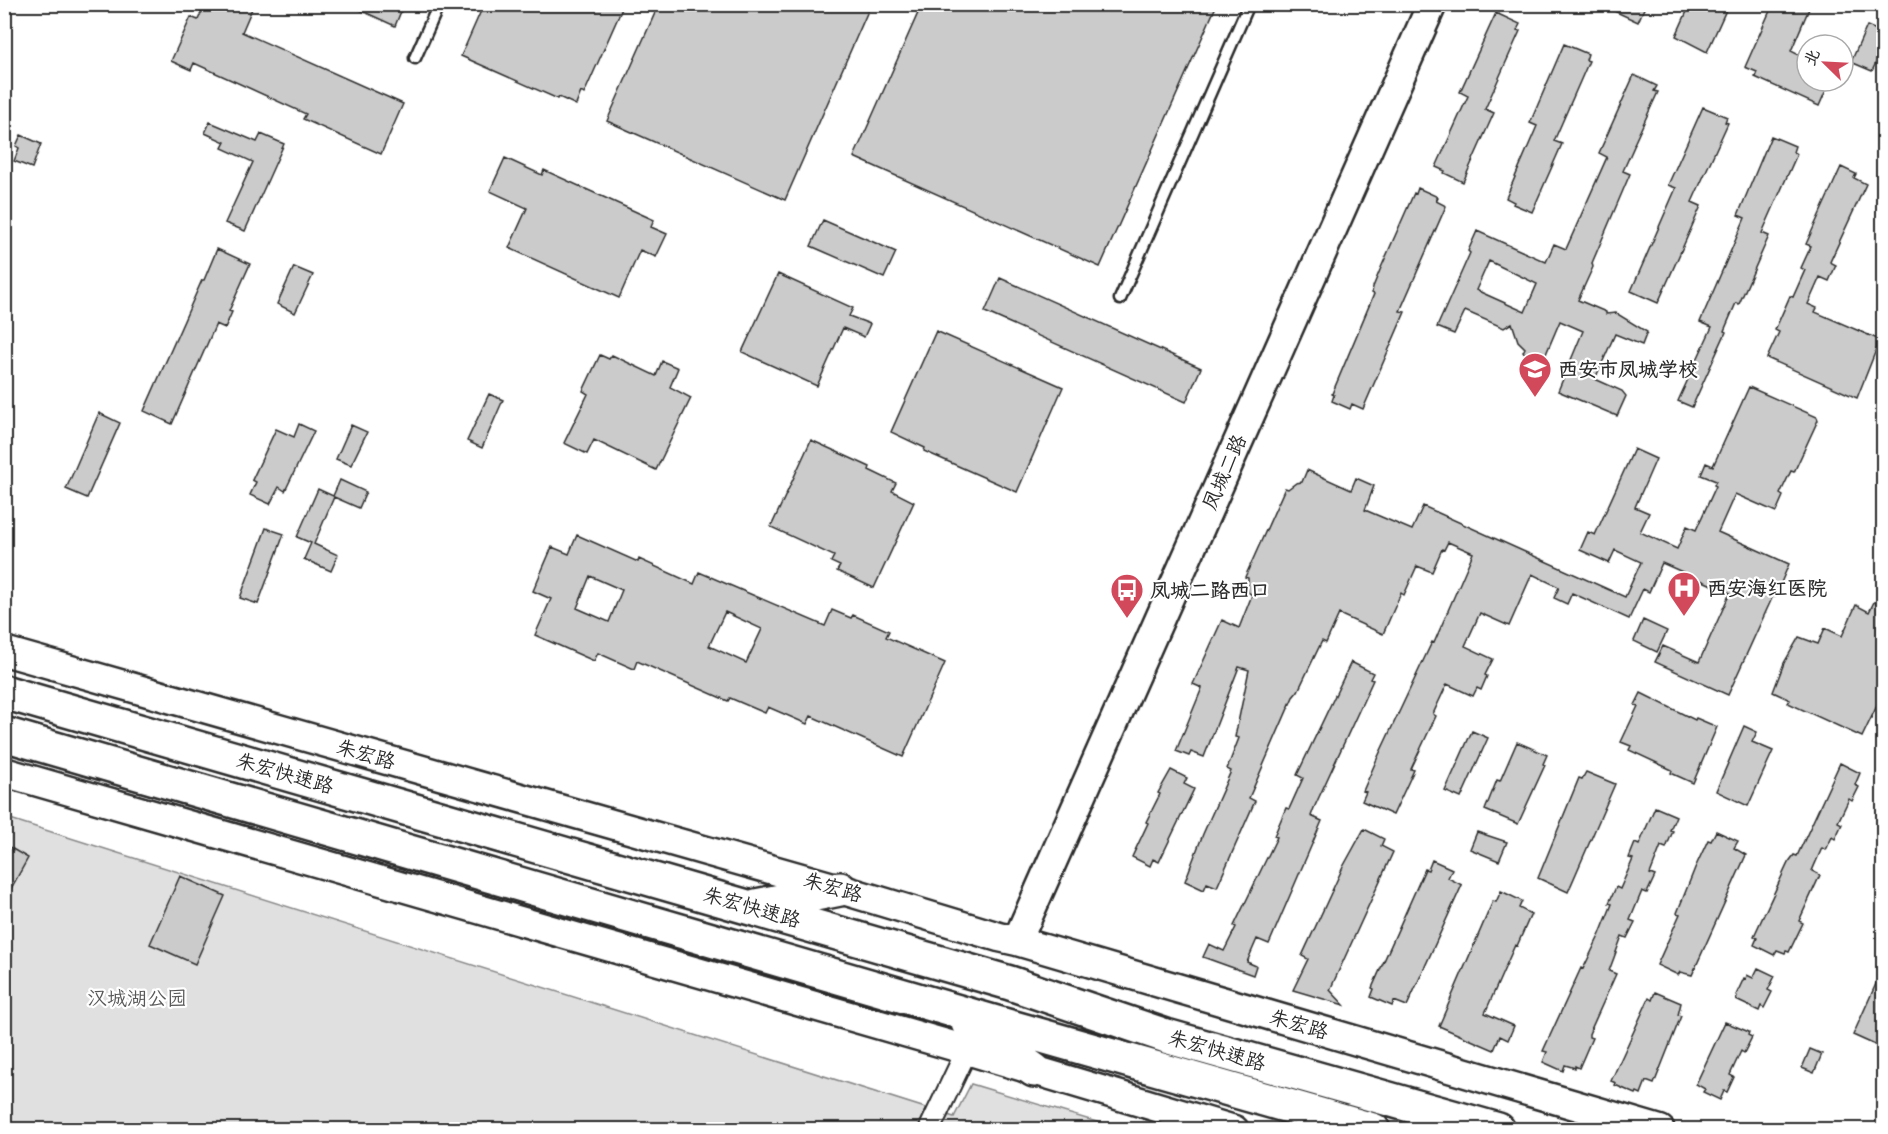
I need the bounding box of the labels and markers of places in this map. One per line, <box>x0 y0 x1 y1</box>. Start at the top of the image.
school or university icon: 西安市凤城学校 <box>1517 351 1553 398</box>
place label: 西安市凤城学校 <box>1558 359 1698 384</box>
hospital icon: 西安海红医院 <box>1666 570 1702 617</box>
bus stop icon: 凤城二路西口 <box>1109 572 1145 619</box>
place label: 西安海红医院 <box>1707 578 1827 603</box>
place label: 凤城二路西口 <box>1150 580 1270 605</box>

